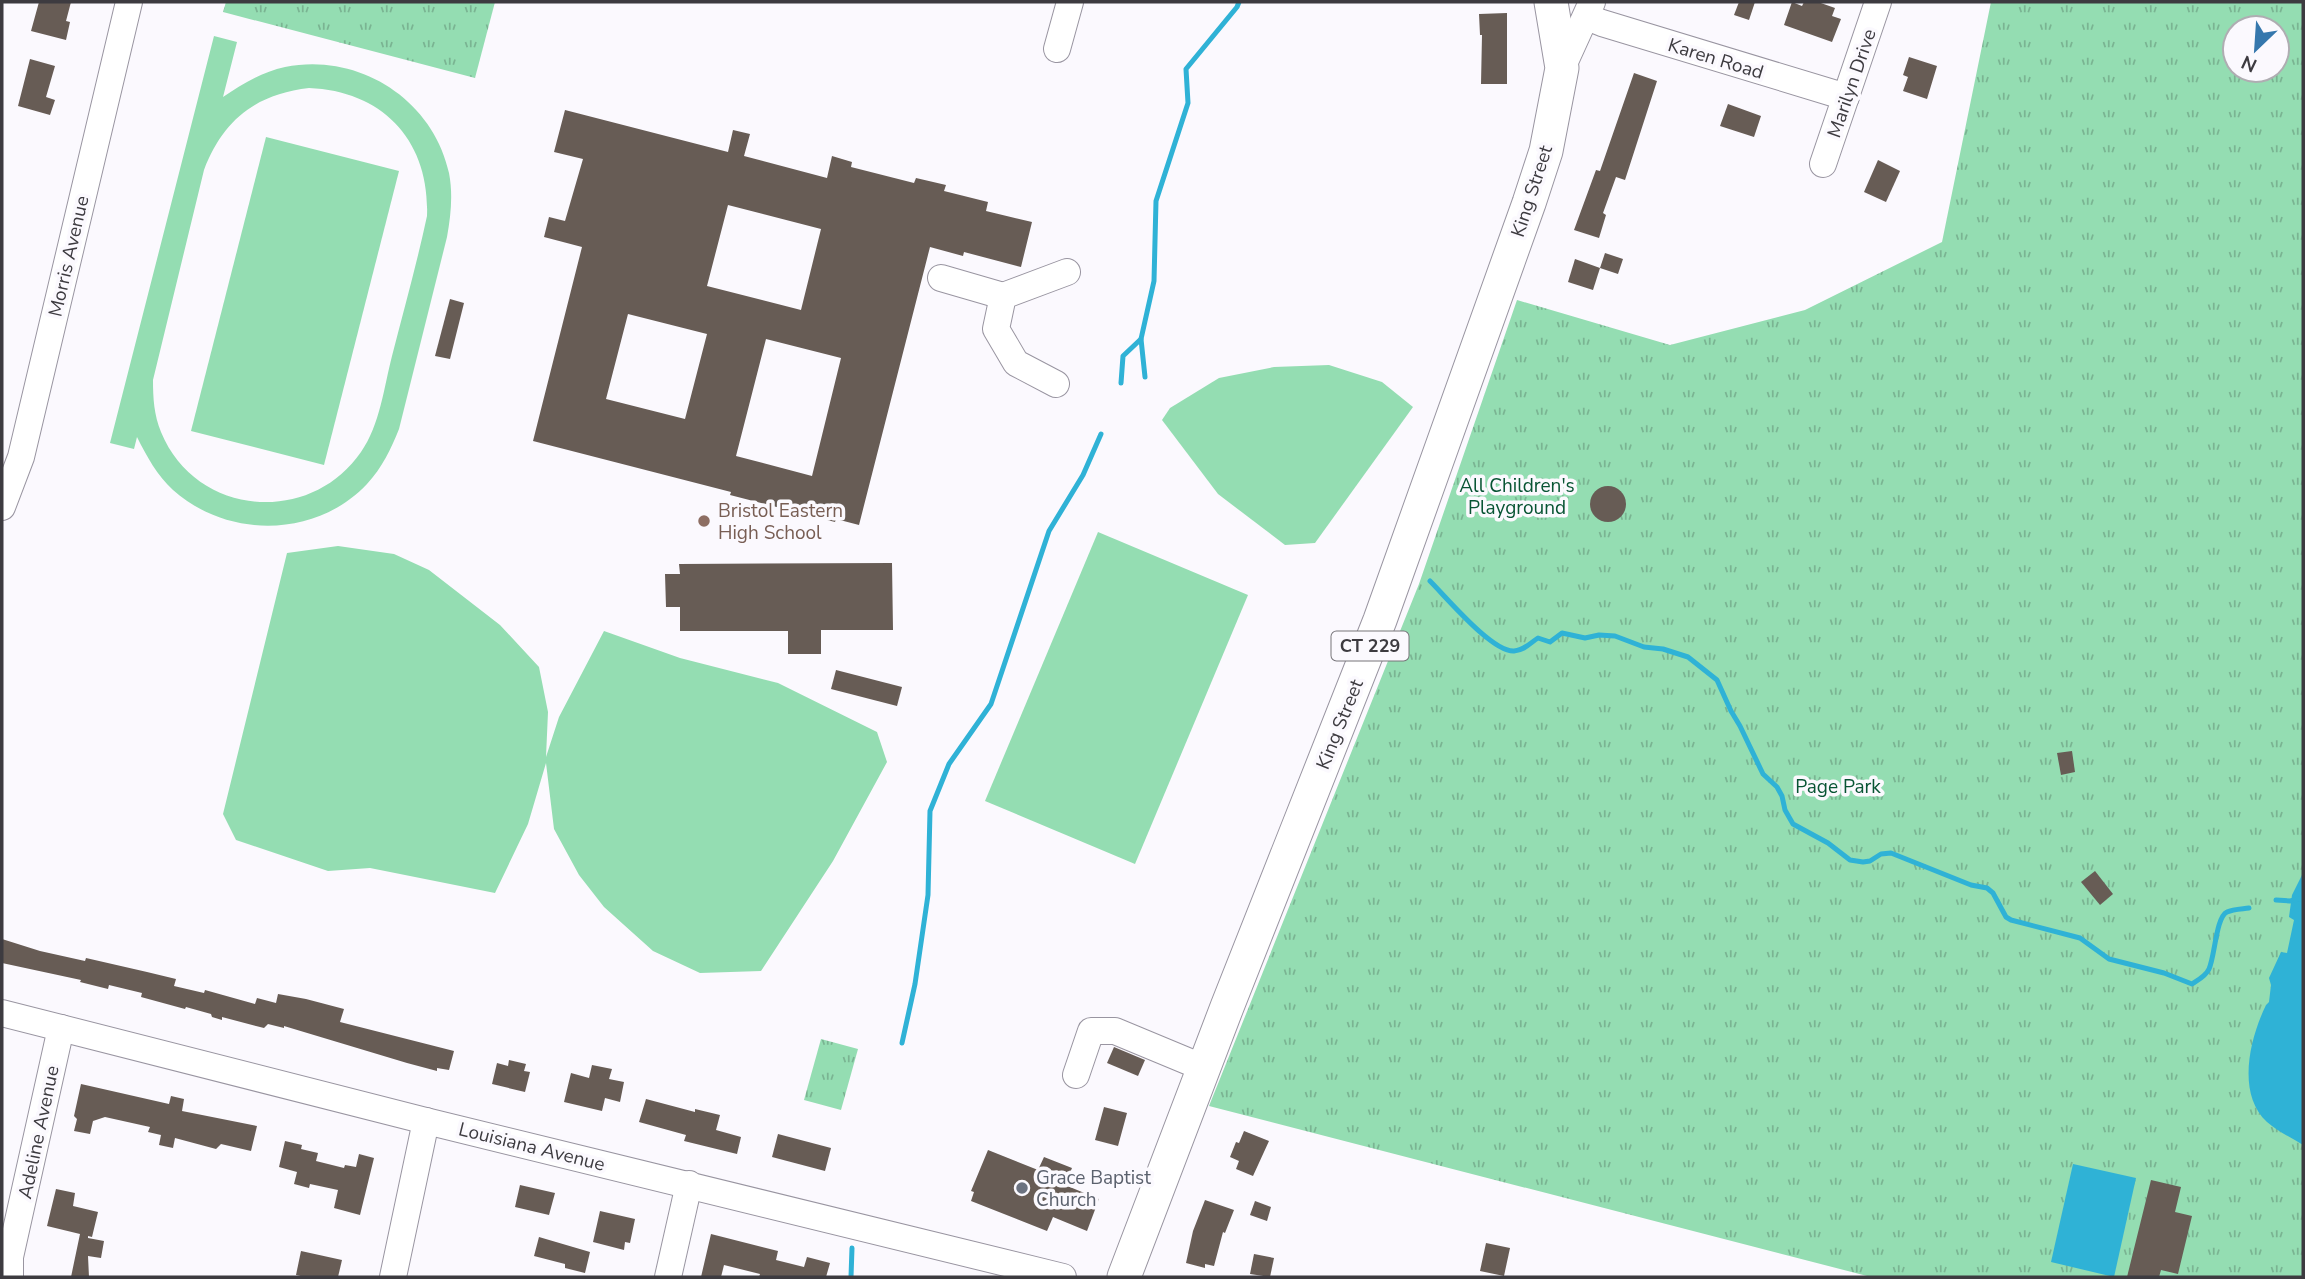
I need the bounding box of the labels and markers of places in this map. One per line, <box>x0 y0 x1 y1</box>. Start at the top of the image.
place label: Bristol Eastern High School <box>718 498 843 546</box>
marker: Bristol Eastern High School <box>696 513 712 529</box>
place label: Grace Baptist Church <box>1036 1165 1151 1213</box>
marker: Grace Baptist Church <box>1014 1180 1030 1196</box>

